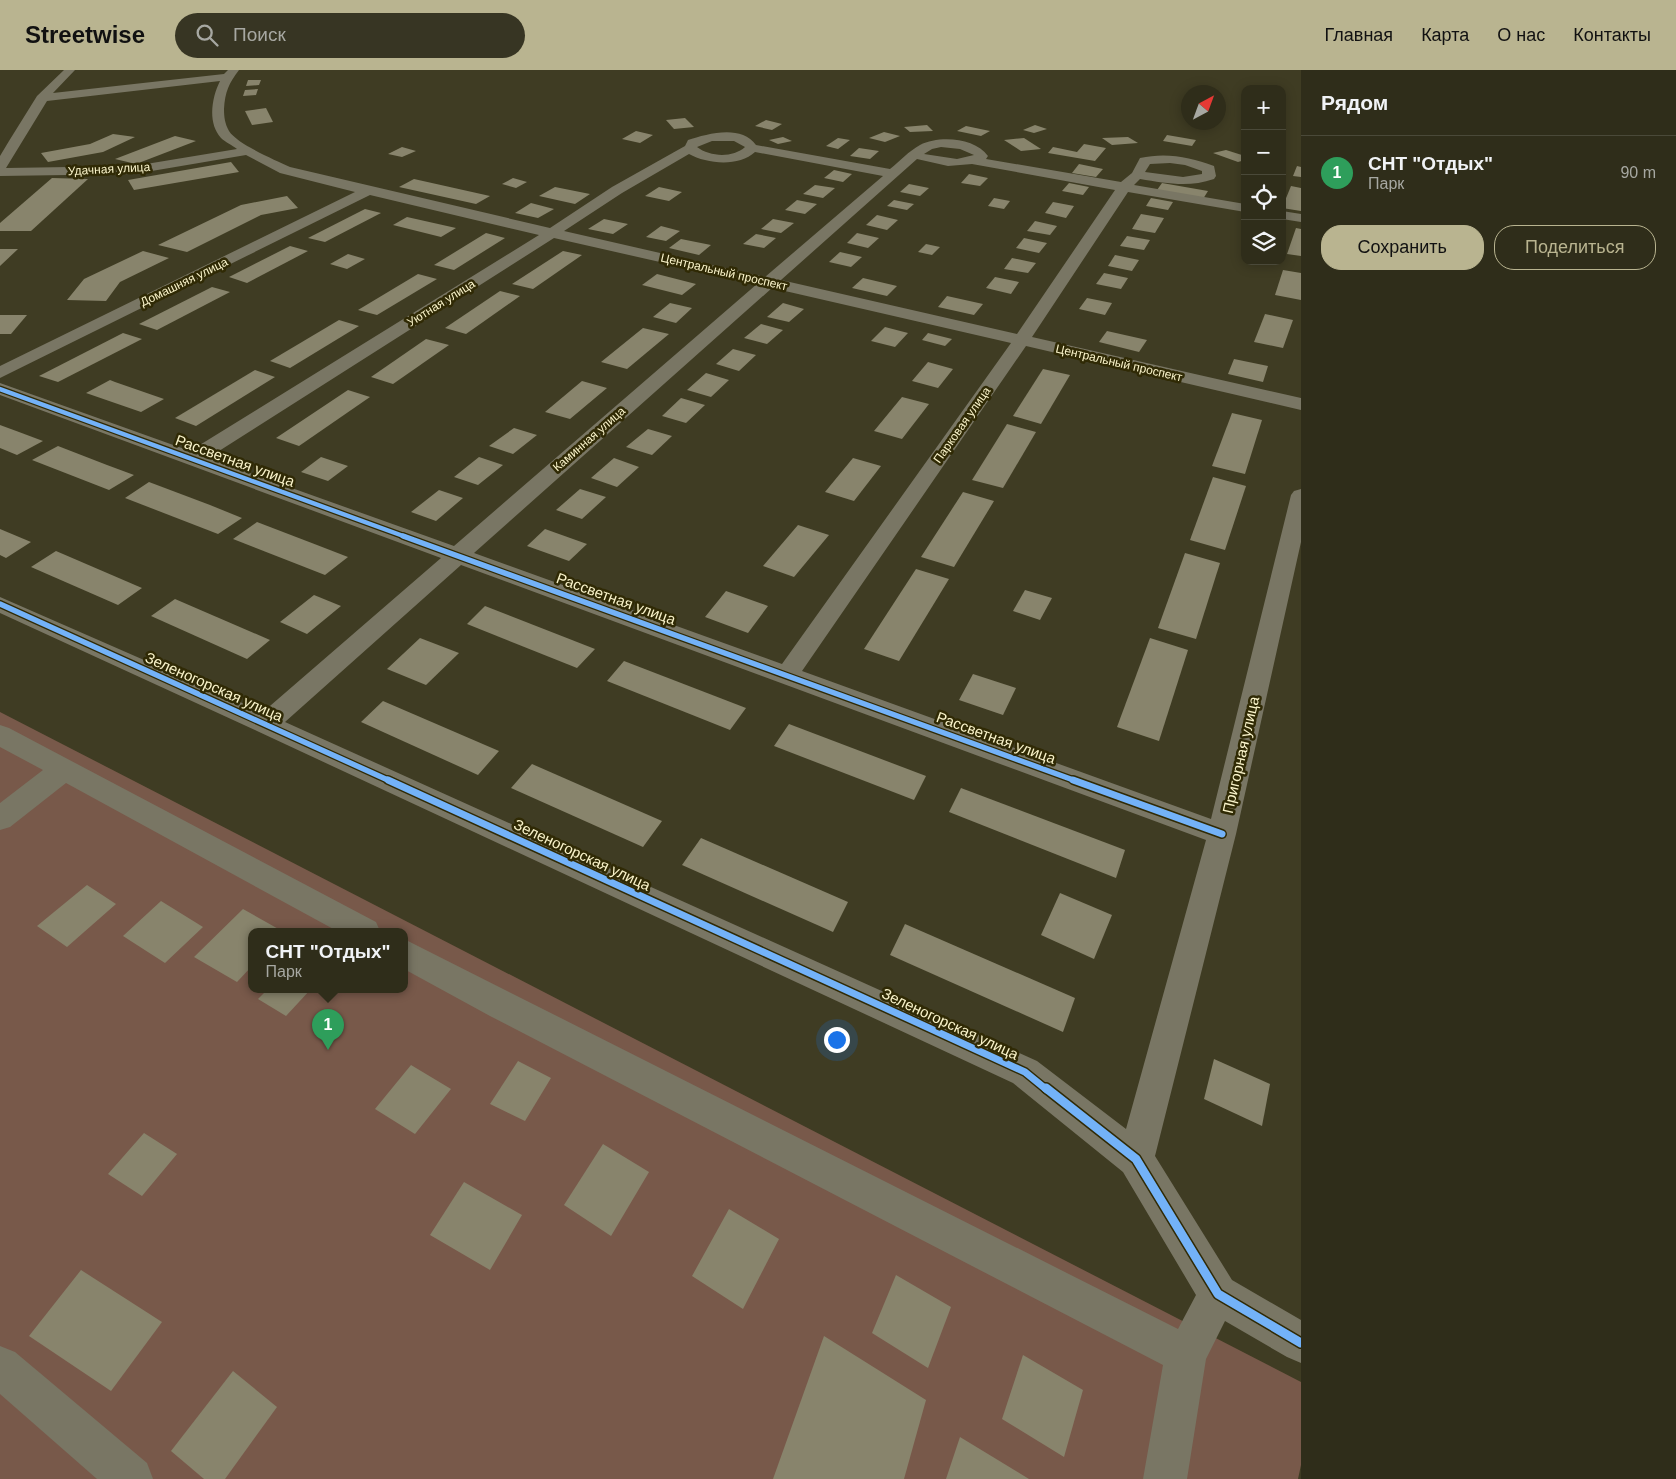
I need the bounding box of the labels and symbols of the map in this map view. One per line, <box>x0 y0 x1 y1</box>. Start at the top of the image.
north arrow <box>1181 85 1226 130</box>
street label: Удачная улица <box>67 160 151 178</box>
street label: Центральный проспект <box>659 251 789 293</box>
street label: Домашняя улица <box>138 255 230 309</box>
street label: Уютная улица <box>404 276 478 329</box>
street label: Центральный проспект <box>1054 342 1184 384</box>
street label: Парковая улица <box>931 384 994 466</box>
street label: Каминная улица <box>550 404 628 474</box>
street label: Рассветная улица <box>173 431 298 490</box>
street label: Рассветная улица <box>554 569 679 628</box>
street label: Зеленогорская улица <box>143 649 286 725</box>
street label: Пригорная улица <box>1219 694 1262 815</box>
street label: Рассветная улица <box>934 708 1059 767</box>
street label: Зеленогорская улица <box>511 815 654 894</box>
street label: Зеленогорская улица <box>879 984 1022 1063</box>
pin: 1 <box>312 1009 344 1050</box>
your location <box>824 1027 850 1053</box>

